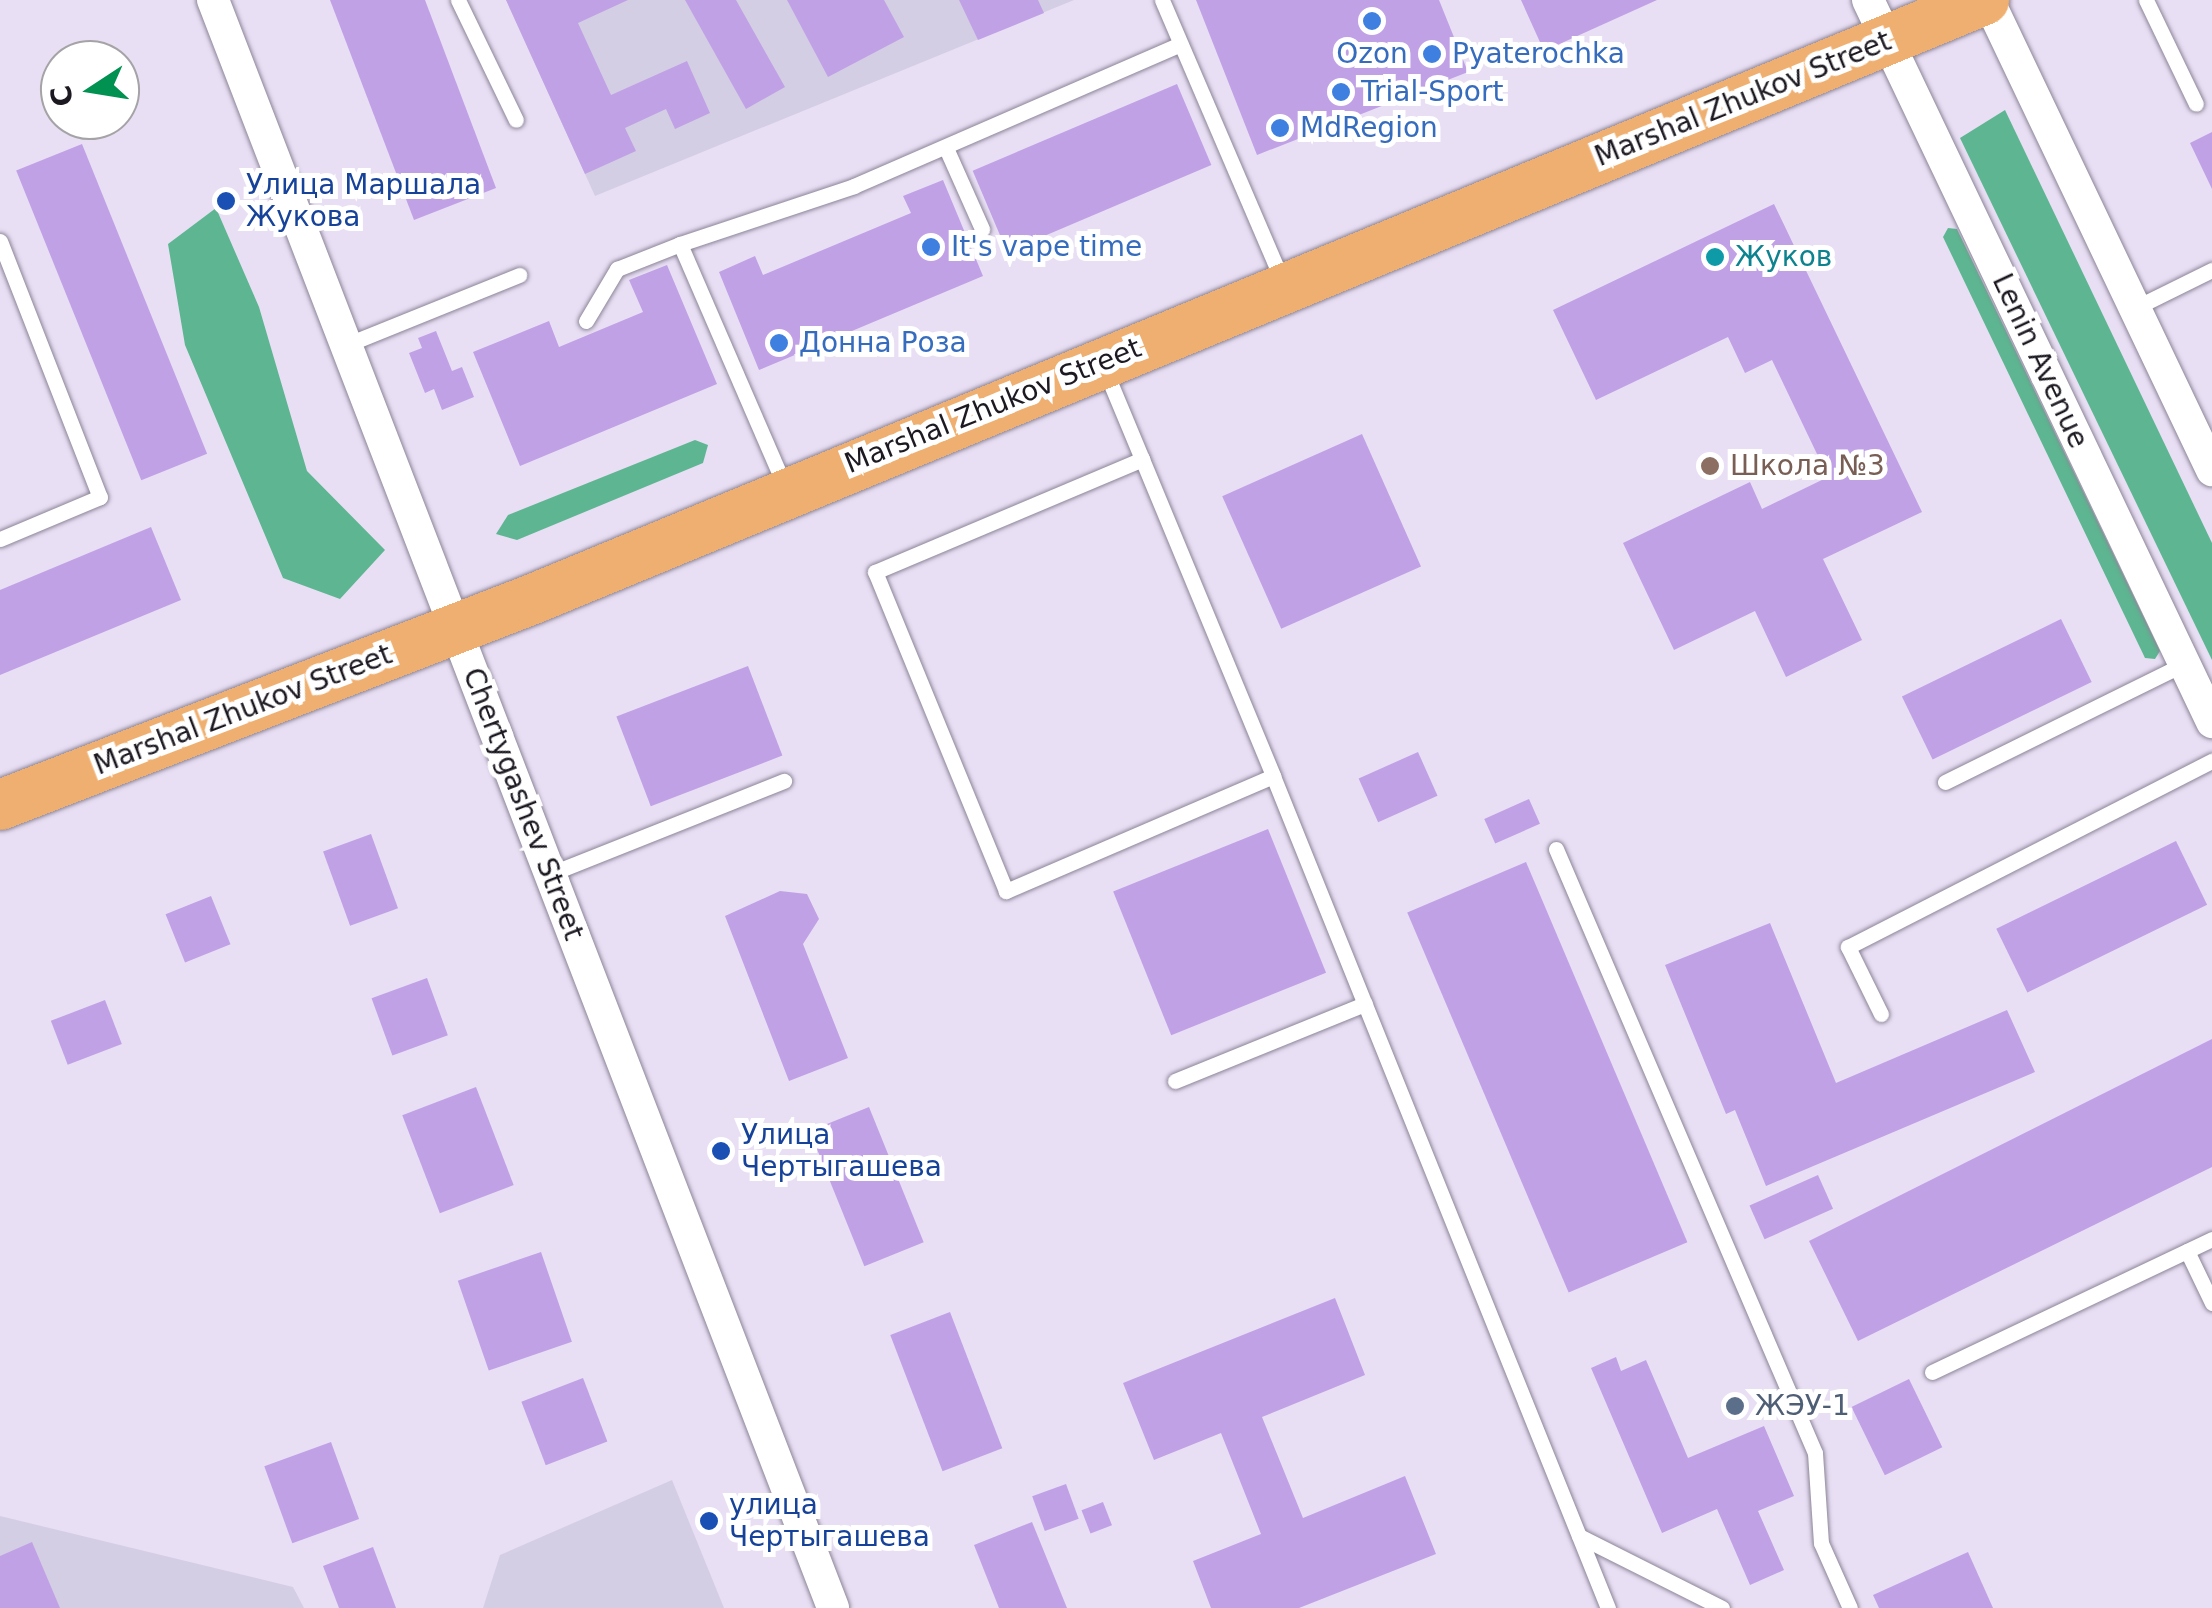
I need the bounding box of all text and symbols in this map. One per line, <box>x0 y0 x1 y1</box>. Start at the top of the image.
marker: Ozon <box>1361 10 1383 32</box>
street label: Marshal Zhukov Street <box>1590 24 1896 174</box>
place label: Ozon <box>1336 37 1408 71</box>
place label: Pyaterochka <box>1452 37 1625 71</box>
north arrow <box>40 40 140 140</box>
marker: Pyaterochka <box>1421 43 1443 65</box>
place label: Trial-Sport <box>1361 75 1503 109</box>
marker: Trial-Sport <box>1330 81 1352 103</box>
text: С <box>44 82 80 109</box>
place label: MdRegion <box>1300 111 1438 145</box>
marker: MdRegion <box>1269 117 1291 139</box>
place label: Улица Маршала Жукова <box>246 168 481 234</box>
marker: Улица Маршала Жукова <box>215 190 237 212</box>
place label: It's vape time <box>951 230 1142 264</box>
marker: It's vape time <box>920 236 942 258</box>
place label: Жуков <box>1735 240 1832 274</box>
marker: Жуков <box>1704 246 1726 268</box>
street label: Lenin Avenue <box>1985 268 2095 454</box>
place label: Донна Роза <box>799 326 967 360</box>
street label: Marshal Zhukov Street <box>840 331 1146 481</box>
marker: Донна Роза <box>768 332 790 354</box>
place label: Школа №3 <box>1730 449 1885 483</box>
marker: Школа №3 <box>1699 455 1721 477</box>
street label: Marshal Zhukov Street <box>89 638 397 782</box>
street label: Chertygashev Street <box>456 663 590 945</box>
place label: Улица Чертыгашева <box>741 1118 942 1184</box>
marker: Улица Чертыгашева <box>710 1140 732 1162</box>
place label: ЖЭУ-1 <box>1755 1389 1850 1423</box>
marker: ЖЭУ-1 <box>1724 1395 1746 1417</box>
place label: улица Чертыгашева <box>729 1488 930 1554</box>
marker: улица Чертыгашева <box>698 1510 720 1532</box>

